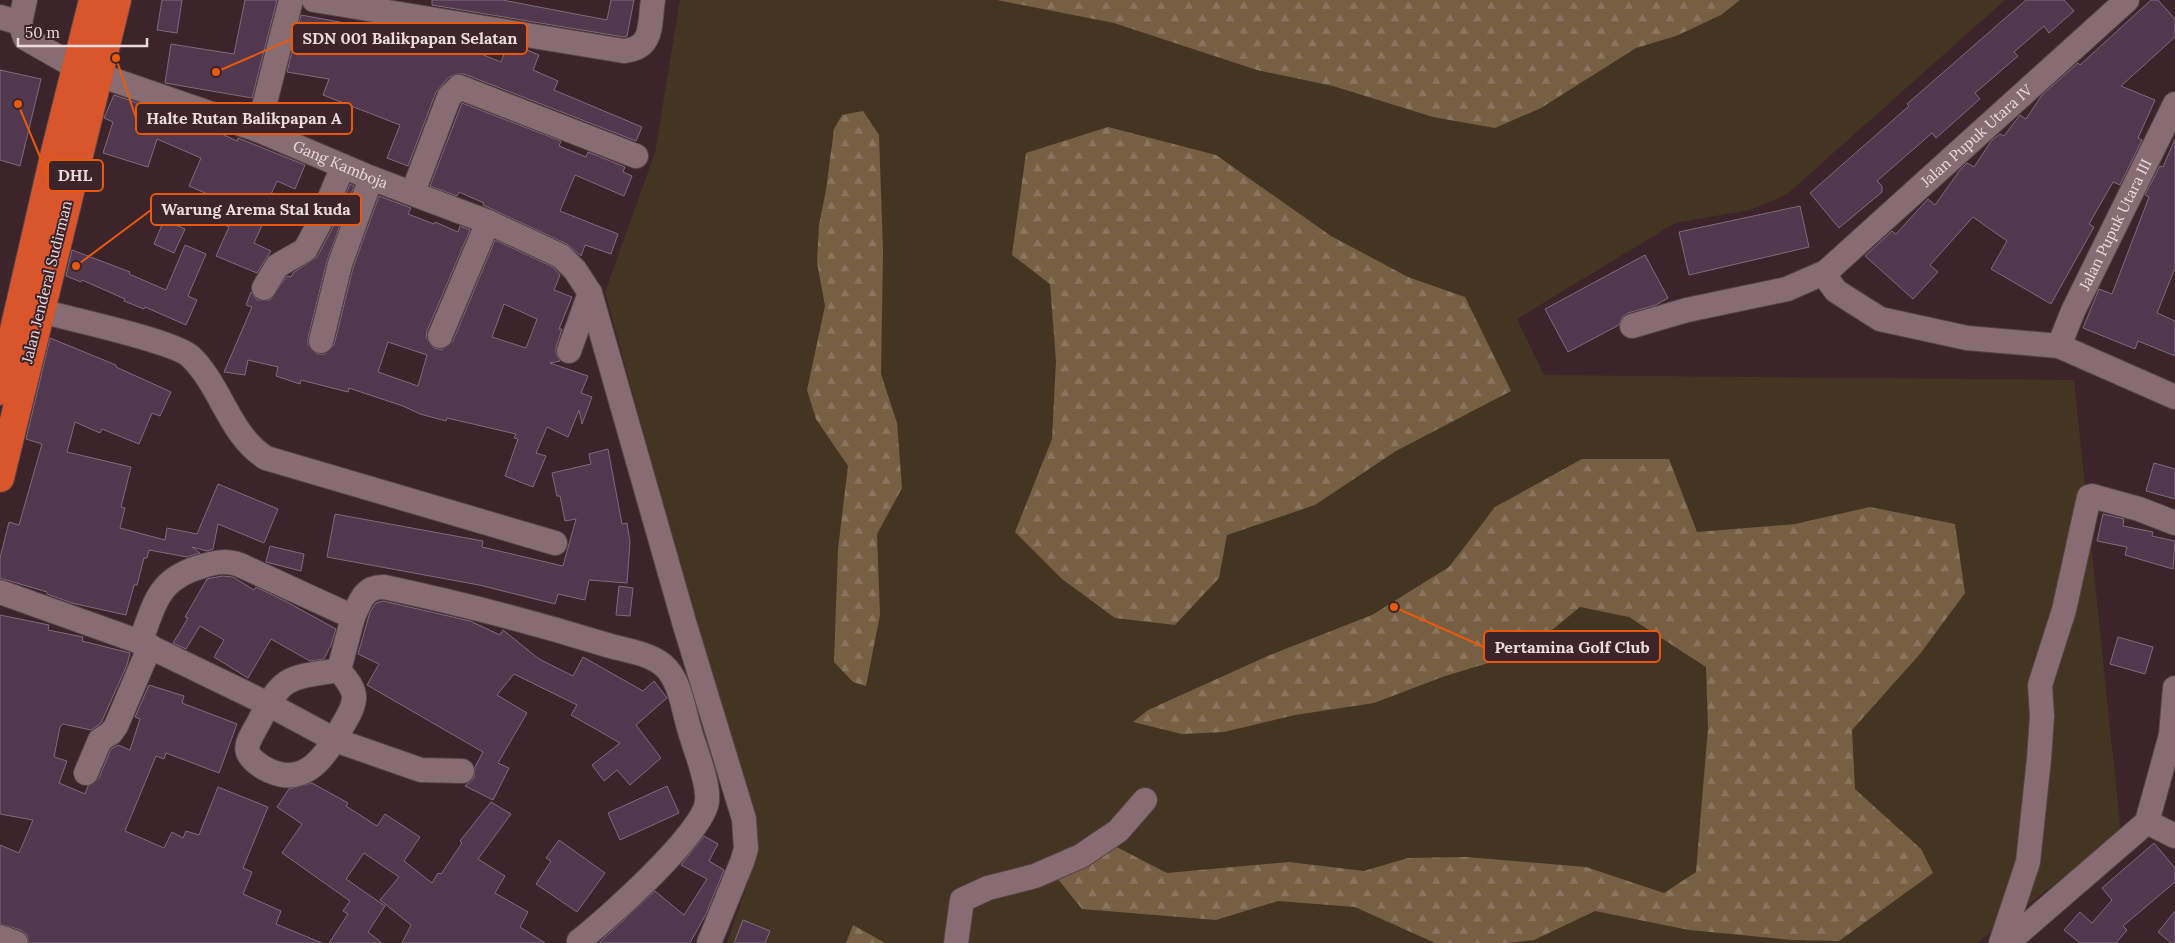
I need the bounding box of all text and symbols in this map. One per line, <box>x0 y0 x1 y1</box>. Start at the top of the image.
scale bar <box>18 15 146 47</box>
text: 50 m <box>25 23 60 42</box>
callout: SDN 001 Balikpapan Selatan <box>292 23 527 54</box>
text: SDN 001 Balikpapan Selatan <box>303 28 517 48</box>
street label: Jalan Pupuk Utara IV <box>1916 79 2037 191</box>
callout: Halte Rutan Balikpapan A <box>136 103 352 134</box>
text: Halte Rutan Balikpapan A <box>146 108 342 128</box>
street label: Gang Kamboja <box>290 136 391 193</box>
street label: Jalan Pupuk Utara III <box>2074 156 2155 294</box>
callout: DHL <box>48 160 103 191</box>
text: DHL <box>58 165 93 185</box>
callout: Warung Arema Stal kuda <box>151 194 361 225</box>
street label: Jalan Jenderal Sudirman <box>17 198 76 366</box>
text: Warung Arema Stal kuda <box>161 199 351 219</box>
callout: Pertamina Golf Club <box>1484 631 1660 662</box>
text: Pertamina Golf Club <box>1494 637 1650 657</box>

